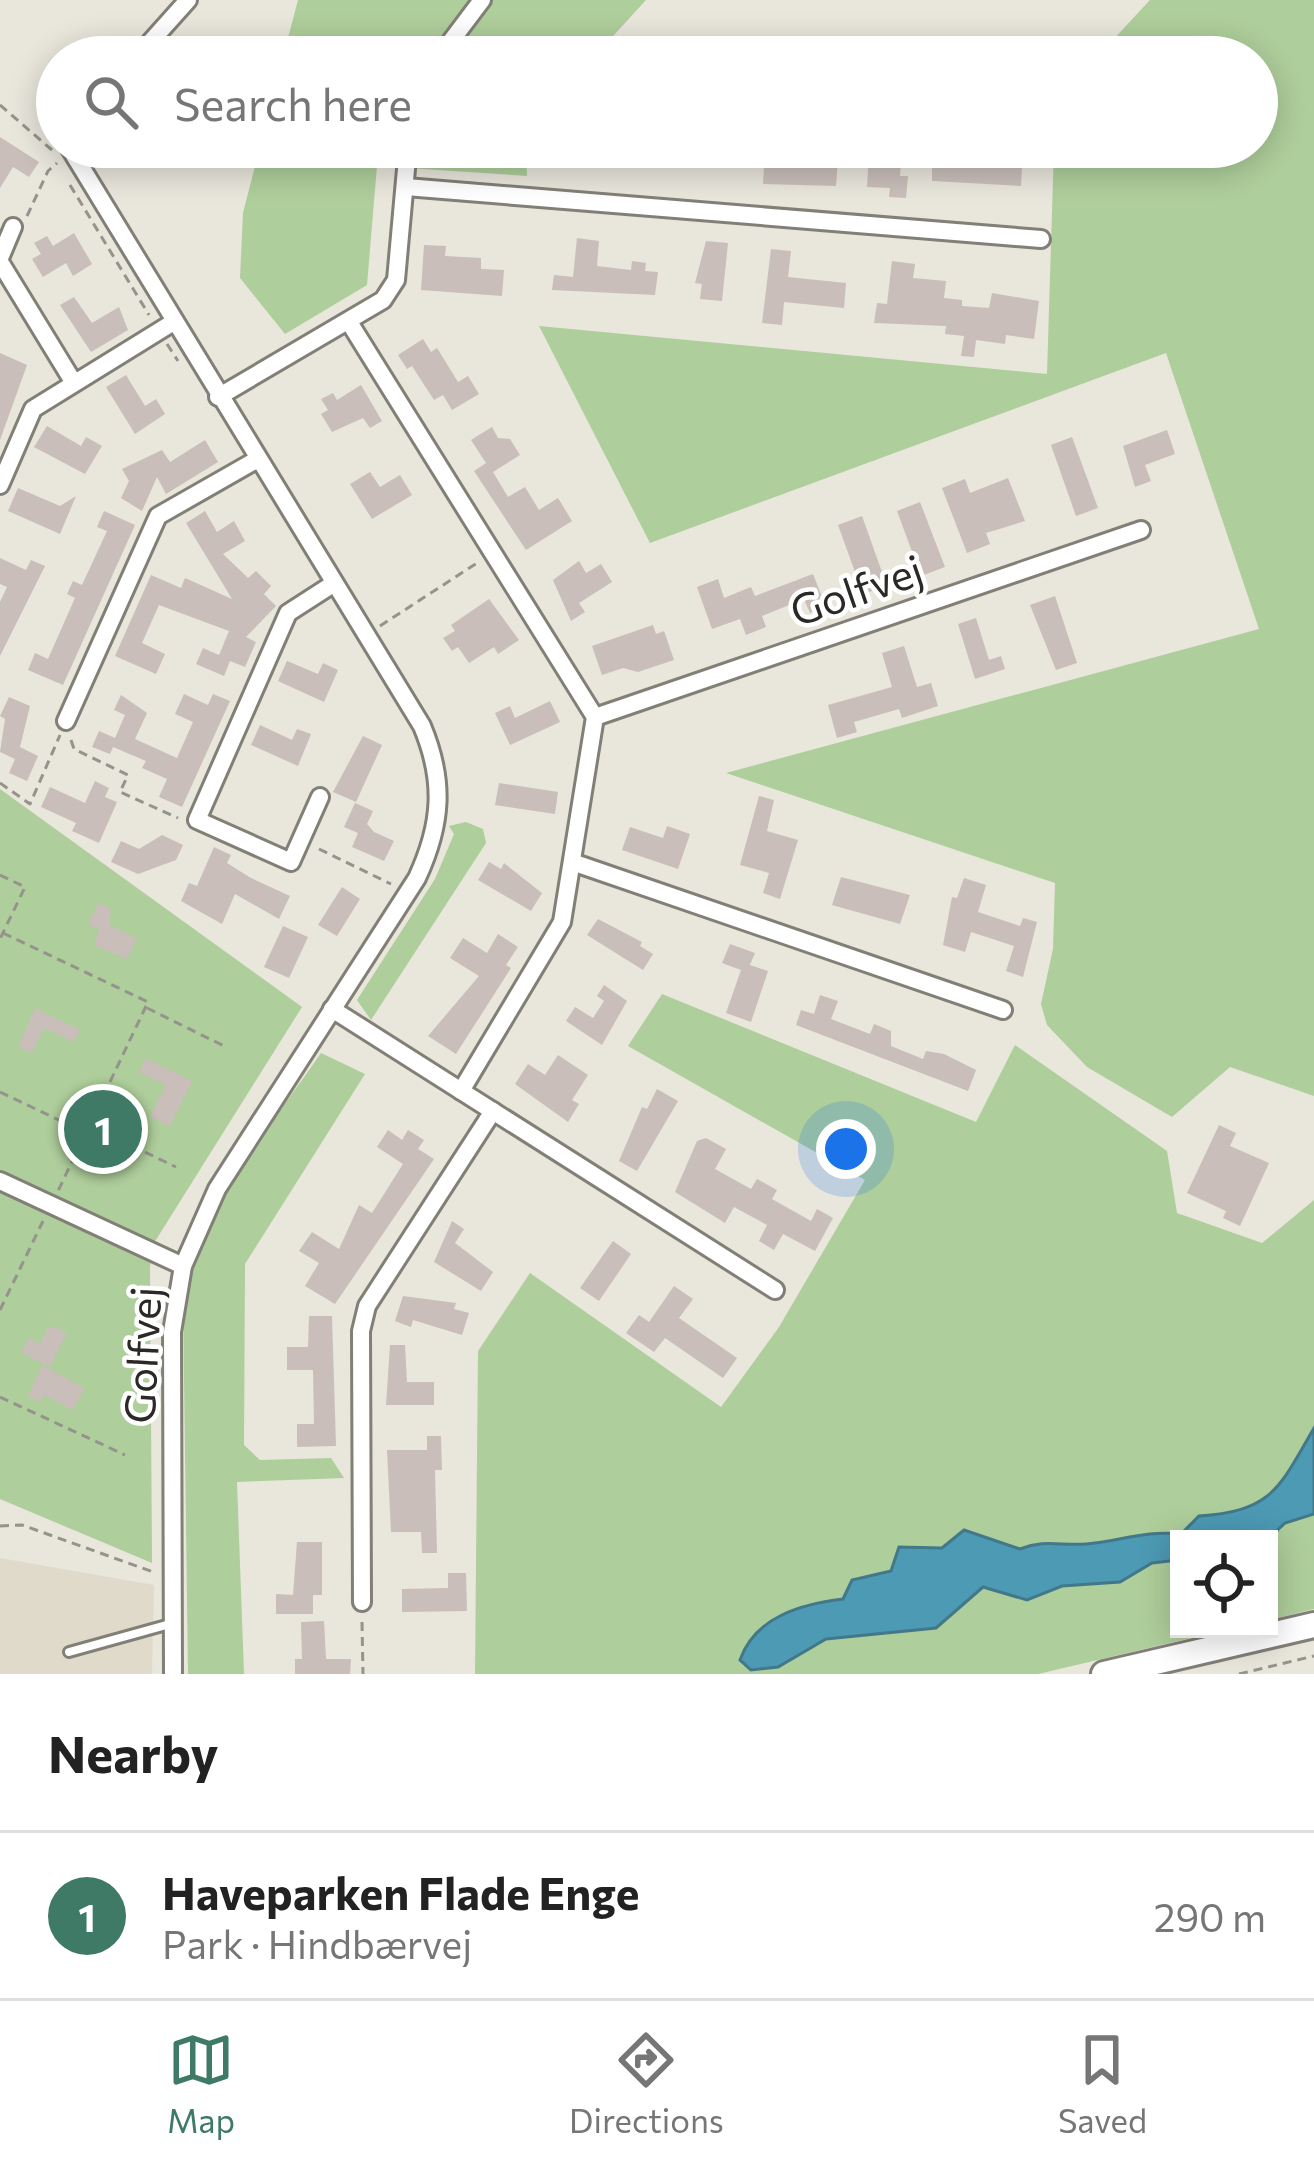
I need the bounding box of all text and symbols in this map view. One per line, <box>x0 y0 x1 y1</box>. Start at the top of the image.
search box <box>36 36 1278 168</box>
icon: search <box>78 69 144 135</box>
text: Search here <box>174 75 412 130</box>
street label: Golfvej <box>783 542 929 636</box>
pin: 1 <box>64 1084 142 1174</box>
your location <box>816 1119 876 1179</box>
street label: Golfvej <box>111 1285 171 1425</box>
map controls <box>1170 1530 1278 1638</box>
button: locate <box>1170 1530 1278 1638</box>
text: Nearby <box>48 1721 218 1784</box>
text: Haveparken Flade Enge <box>162 1864 639 1919</box>
text: 1 <box>78 1892 96 1940</box>
text: 290 m <box>1154 1892 1266 1940</box>
text: Park · Hindbærvej <box>162 1919 472 1967</box>
tab: Map <box>167 2027 235 2140</box>
tab: Directions <box>569 2027 724 2140</box>
tab: Saved <box>1058 2027 1147 2140</box>

